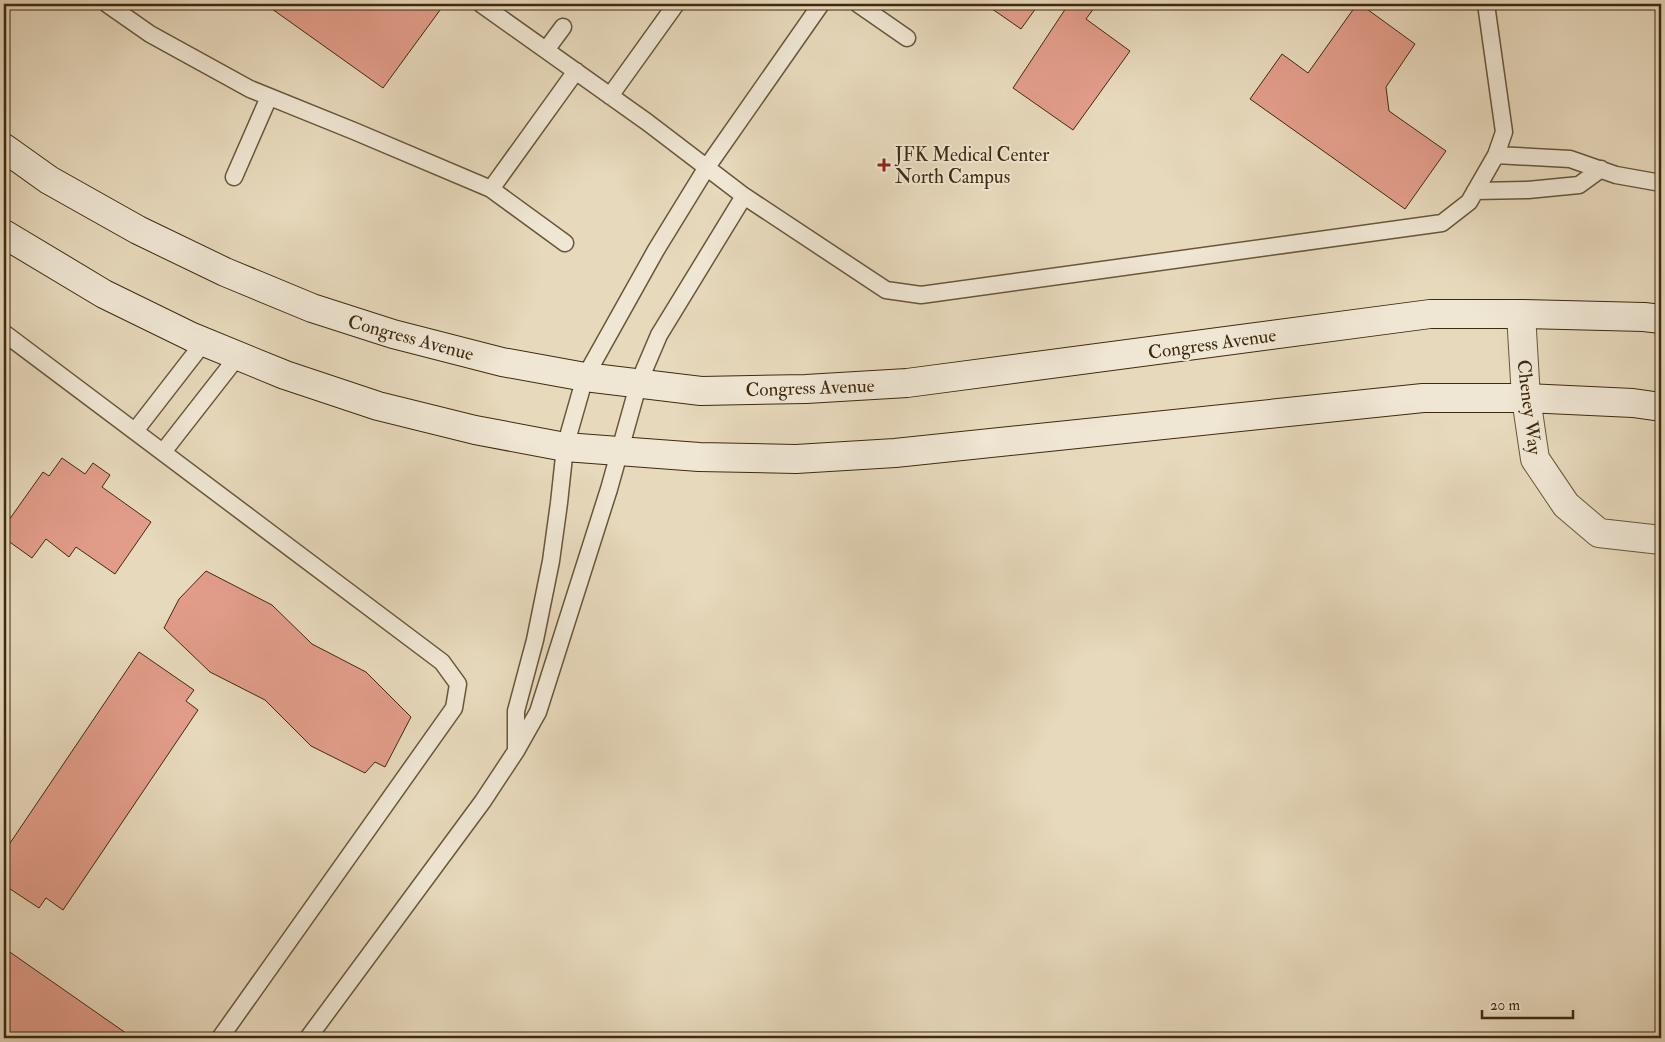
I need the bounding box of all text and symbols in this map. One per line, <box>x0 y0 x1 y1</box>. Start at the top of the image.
place label: JFK Medical Center North Campus <box>894 143 1049 190</box>
marker: JFK Medical Center North Campus <box>877 158 891 172</box>
street label: Congress Avenue <box>345 310 476 366</box>
street label: Congress Avenue <box>1146 323 1278 365</box>
street label: Cheney Way <box>1511 358 1547 457</box>
street label: Congress Avenue <box>745 374 875 402</box>
scale bar <box>1482 987 1574 1019</box>
text: 20 m <box>1490 996 1520 1015</box>

